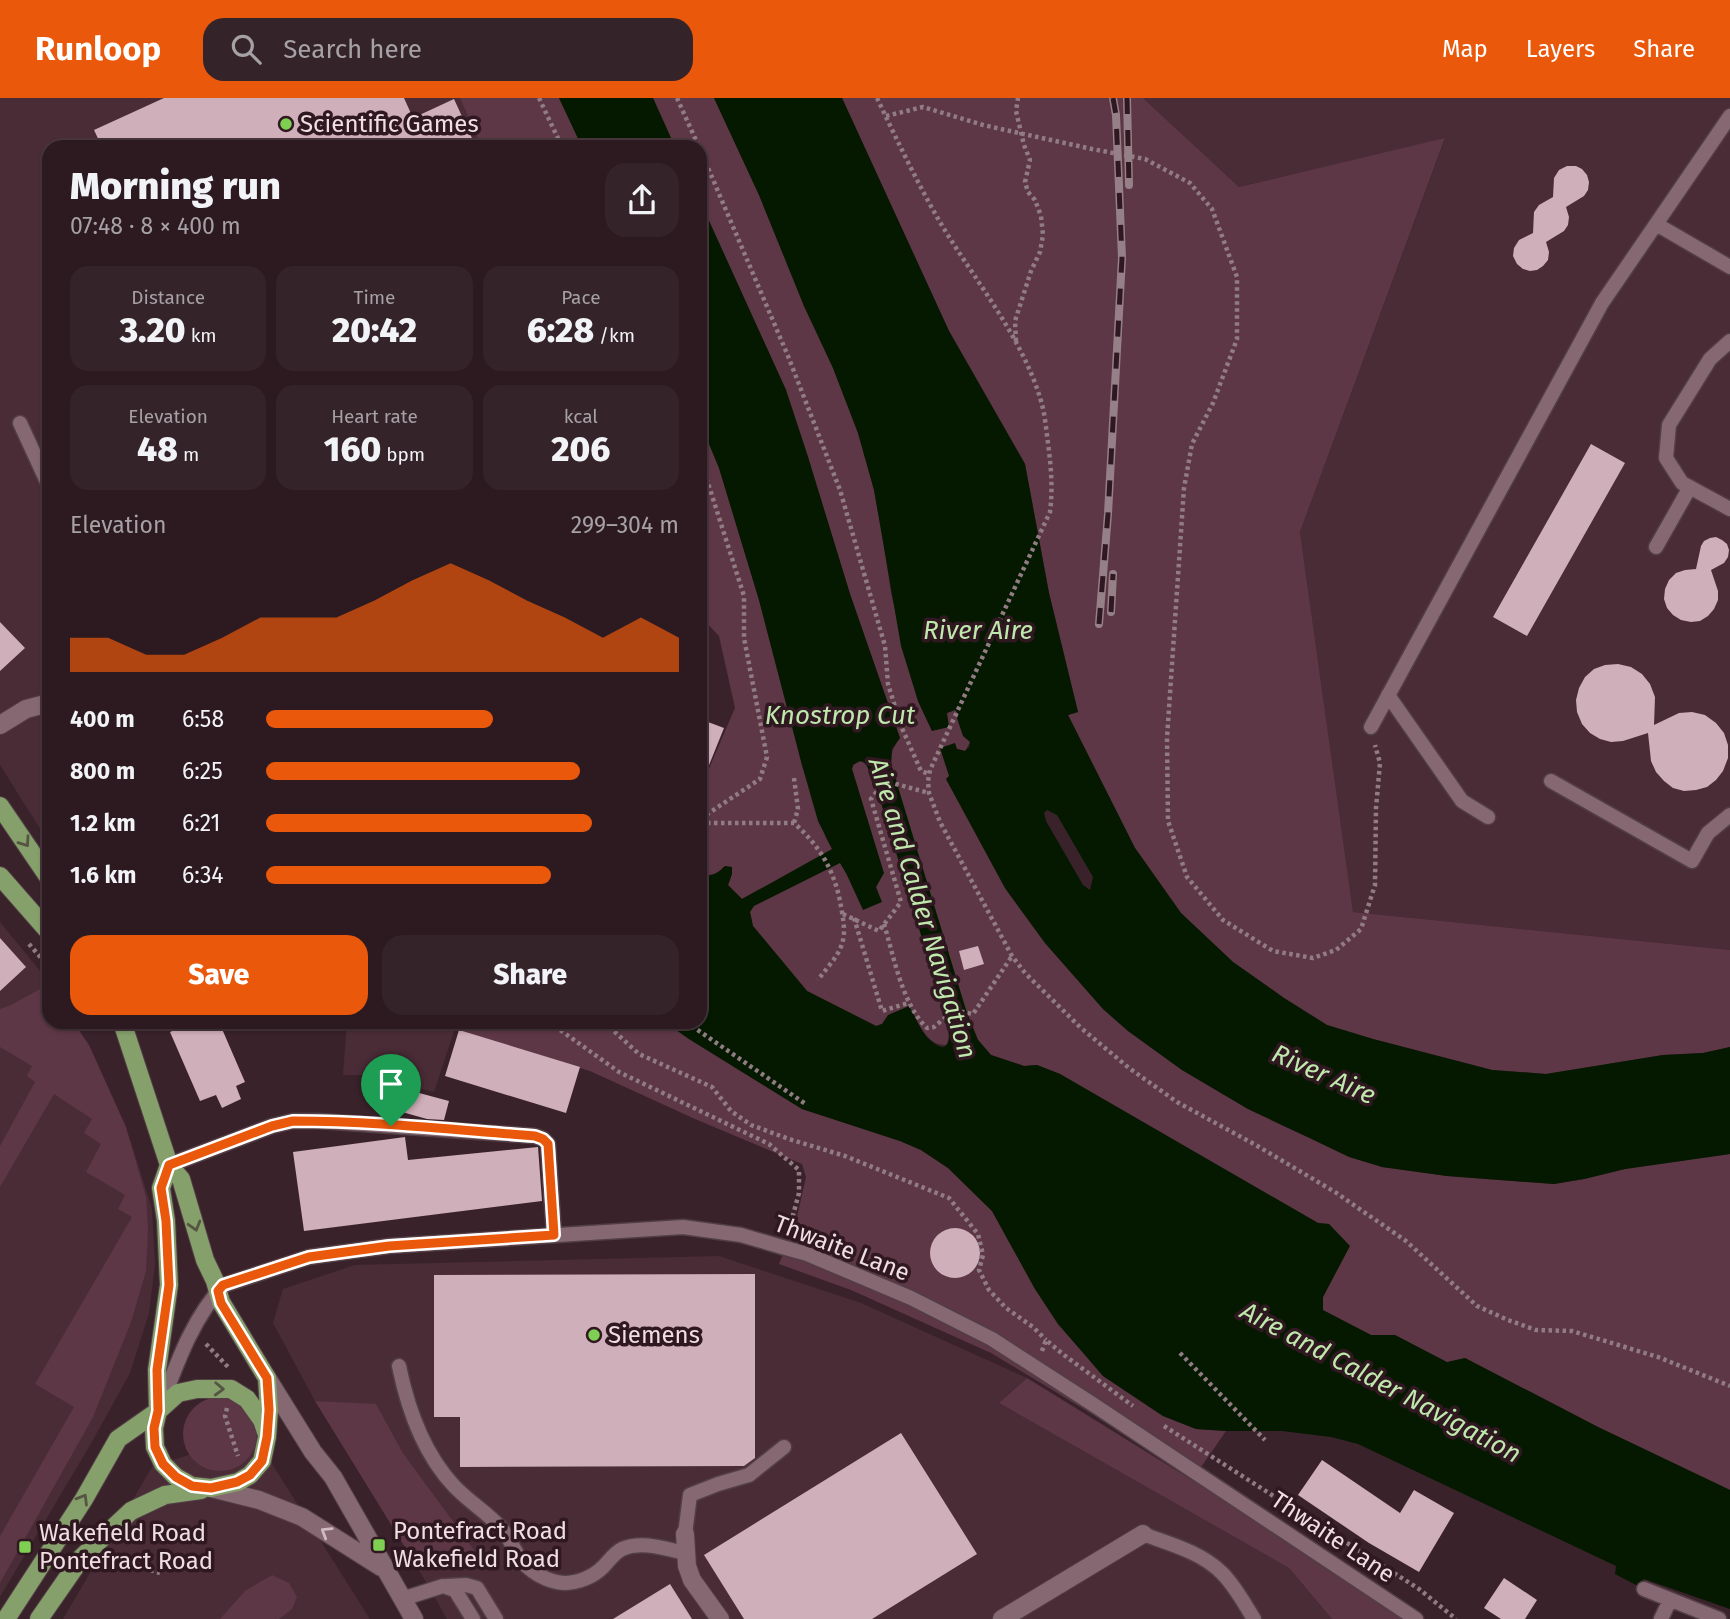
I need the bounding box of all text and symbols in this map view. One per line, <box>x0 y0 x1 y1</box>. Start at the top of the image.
search box <box>203 18 693 81</box>
text: Runloop <box>35 29 161 69</box>
icon: search <box>227 30 265 68</box>
text: Search here <box>283 34 422 65</box>
text: Map <box>1442 35 1488 63</box>
text: Layers <box>1526 35 1595 63</box>
text: Share <box>1633 35 1695 63</box>
place label: Scientific Games <box>300 110 479 138</box>
marker: Scientific Games <box>278 116 294 132</box>
text: Morning run <box>70 163 281 209</box>
button: share <box>605 163 679 237</box>
text: 07:48 · 8 × 400 m <box>70 212 241 240</box>
text: Distance <box>131 286 205 309</box>
text: Time <box>354 286 395 309</box>
text: Pace <box>561 286 601 309</box>
text: 3.20 <box>120 309 186 351</box>
text: 20:42 <box>332 309 417 351</box>
text: 6:28 <box>527 309 594 351</box>
text: km <box>186 324 217 347</box>
text: /km <box>594 324 635 347</box>
text: Elevation <box>128 405 208 428</box>
text: Heart rate <box>331 405 418 428</box>
text: kcal <box>564 405 598 428</box>
text: 48 <box>137 428 178 470</box>
text: 160 <box>324 428 381 470</box>
text: 206 <box>551 428 610 470</box>
text: m <box>178 443 199 466</box>
text: bpm <box>381 443 425 466</box>
text: Elevation <box>70 511 166 539</box>
text: 299–304 m <box>571 511 679 539</box>
water label: River Aire <box>923 615 1033 646</box>
water label: Knostrop Cut <box>765 700 916 731</box>
text: 400 m <box>70 705 135 733</box>
text: 6:58 <box>182 705 224 733</box>
water label: Aire and Calder Navigation <box>862 753 983 1062</box>
text: 800 m <box>70 757 135 785</box>
text: 6:25 <box>182 757 223 785</box>
text: 1.2 km <box>70 809 136 837</box>
text: 6:21 <box>182 809 221 837</box>
one-way arrow <box>17 834 29 847</box>
text: 1.6 km <box>70 861 137 889</box>
text: 6:34 <box>182 861 224 889</box>
button: Save <box>70 935 368 1015</box>
button: Share <box>382 935 679 1015</box>
water label: River Aire <box>1267 1038 1380 1111</box>
pin <box>361 1054 421 1126</box>
icon: arrive <box>372 1065 410 1103</box>
street label: Thwaite Lane <box>770 1209 914 1287</box>
one-way arrow <box>187 1220 202 1232</box>
water label: Aire and Calder Navigation <box>1234 1295 1526 1470</box>
place label: Siemens <box>608 1321 700 1349</box>
marker: Siemens <box>586 1327 602 1343</box>
one-way arrow <box>214 1381 225 1396</box>
street label: Thwaite Lane <box>1266 1485 1400 1589</box>
one-way arrow <box>75 1494 88 1507</box>
place label: Pontefract Road Wakefield Road <box>393 1517 567 1573</box>
place label: Wakefield Road Pontefract Road <box>39 1519 213 1575</box>
one-way arrow <box>321 1528 334 1541</box>
marker: Pontefract Road Wakefield Road <box>371 1537 387 1553</box>
marker: Wakefield Road Pontefract Road <box>17 1539 33 1555</box>

